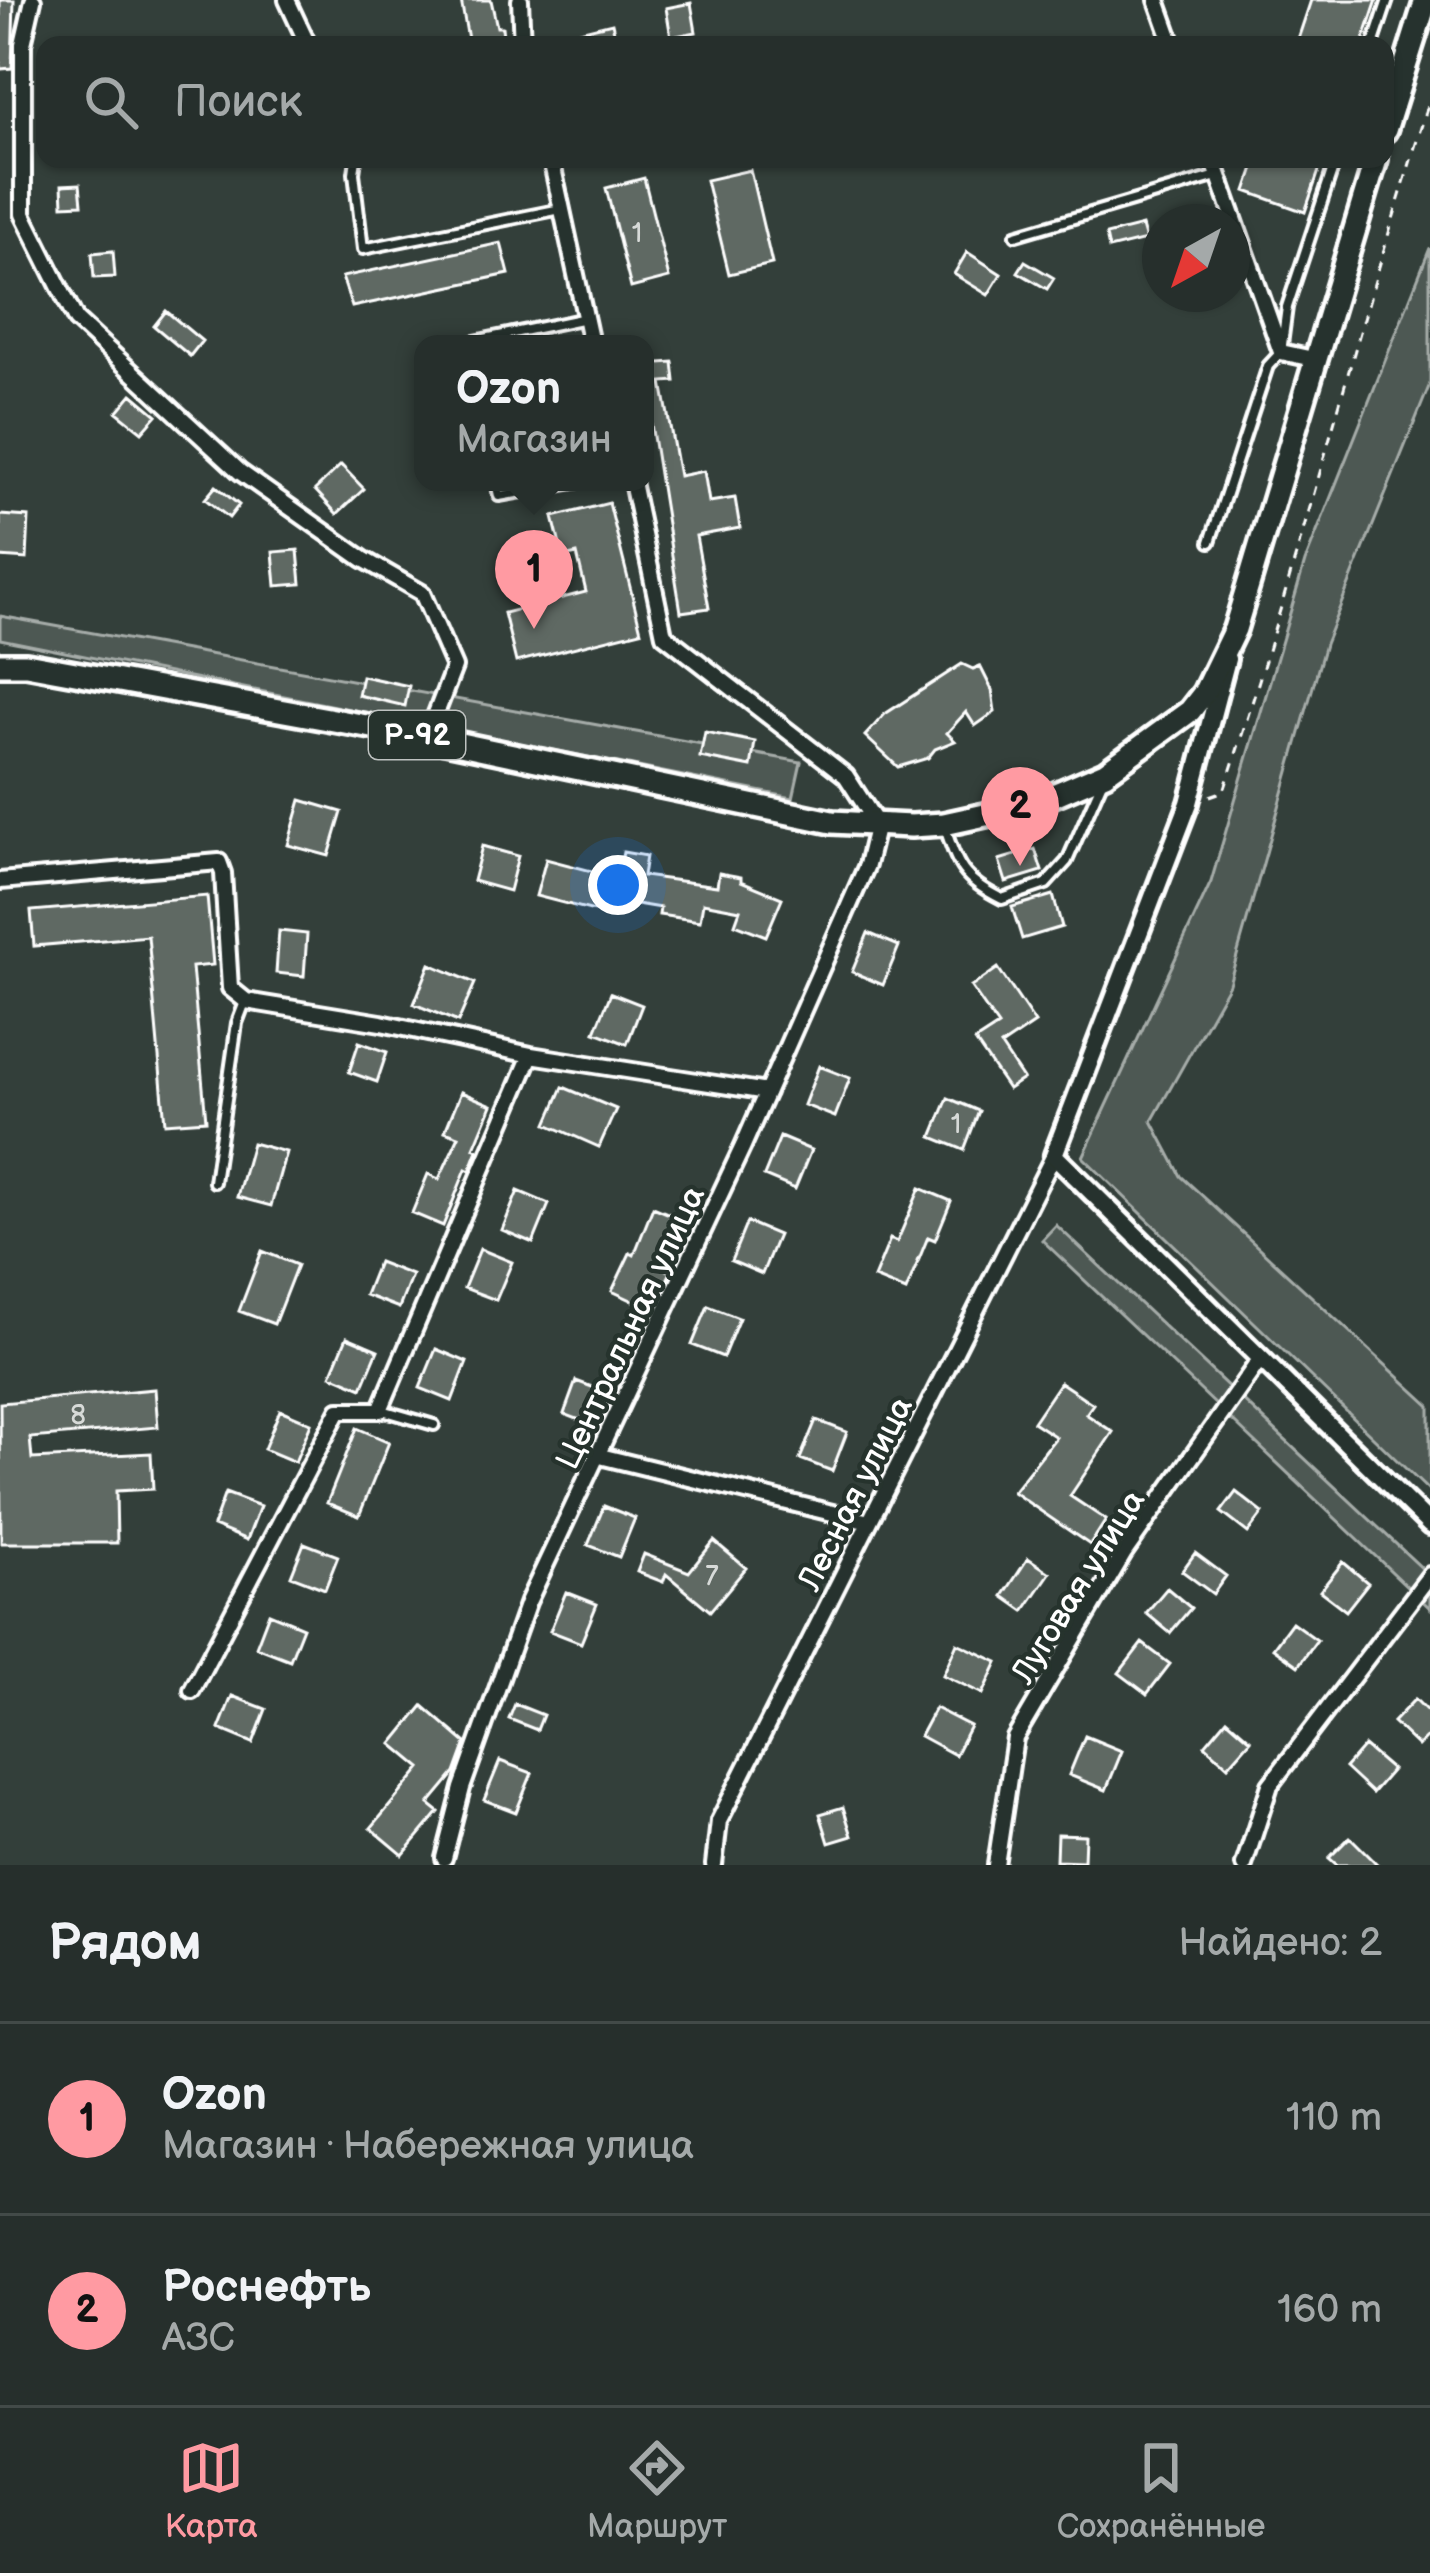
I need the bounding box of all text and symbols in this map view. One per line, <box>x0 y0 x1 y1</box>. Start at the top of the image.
search box <box>36 36 1394 168</box>
icon: search <box>78 69 144 135</box>
text: Поиск <box>174 75 302 130</box>
north arrow <box>1142 204 1250 312</box>
house number: 1 <box>632 218 642 250</box>
popup <box>414 335 654 491</box>
text: Ozon <box>456 362 561 417</box>
text: Магазин <box>456 417 612 464</box>
pin: 1 <box>495 530 573 629</box>
road number: Р-92 <box>369 711 465 759</box>
pin: 2 <box>981 767 1059 866</box>
your location <box>588 855 648 915</box>
house number: 1 <box>951 1109 961 1141</box>
street label: Центральная улица <box>548 1180 714 1476</box>
street label: Лесная улица <box>789 1390 922 1598</box>
house number: 8 <box>70 1400 86 1432</box>
street label: Луговая улица <box>1003 1483 1154 1692</box>
house number: 7 <box>705 1561 719 1593</box>
text: Рядом <box>48 1913 202 1974</box>
text: Найдено: 2 <box>1178 1920 1382 1967</box>
text: Ozon <box>162 2068 267 2123</box>
text: 1 <box>79 2095 95 2142</box>
text: 110 m <box>1286 2095 1382 2142</box>
text: Магазин · Набережная улица <box>162 2123 694 2170</box>
text: Роснефть <box>162 2260 371 2315</box>
text: 2 <box>75 2287 99 2334</box>
text: 160 m <box>1277 2287 1382 2334</box>
text: АЗС <box>162 2315 235 2362</box>
tab: Карта <box>165 2435 258 2547</box>
tab: Маршрут <box>587 2435 727 2547</box>
tab: Сохранённые <box>1057 2435 1265 2547</box>

